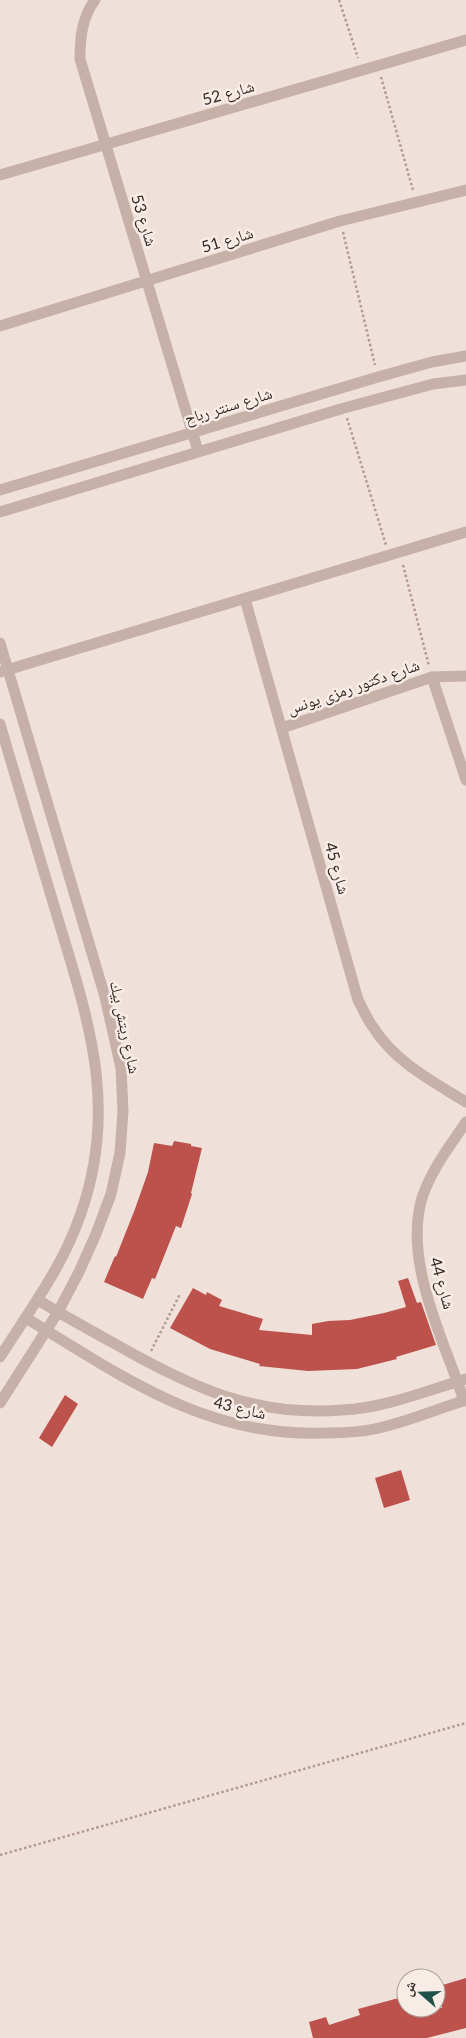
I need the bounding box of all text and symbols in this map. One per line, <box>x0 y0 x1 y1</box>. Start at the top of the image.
street label: شارع 52 <box>200 76 257 110</box>
street label: شارع 53 <box>126 192 162 249</box>
street label: شارع 51 <box>199 222 256 258</box>
street label: شارع سنتر رباح <box>182 383 275 429</box>
street label: شارع دكتور رمزى يونس <box>284 654 422 719</box>
street label: شارع 45 <box>320 840 354 897</box>
street label: شارع ريتش بيك <box>105 979 145 1075</box>
street label: شارع 44 <box>425 1255 459 1312</box>
street label: شارع 43 <box>212 1392 268 1424</box>
north arrow <box>396 1968 446 2018</box>
text: ش <box>398 1978 420 1999</box>

